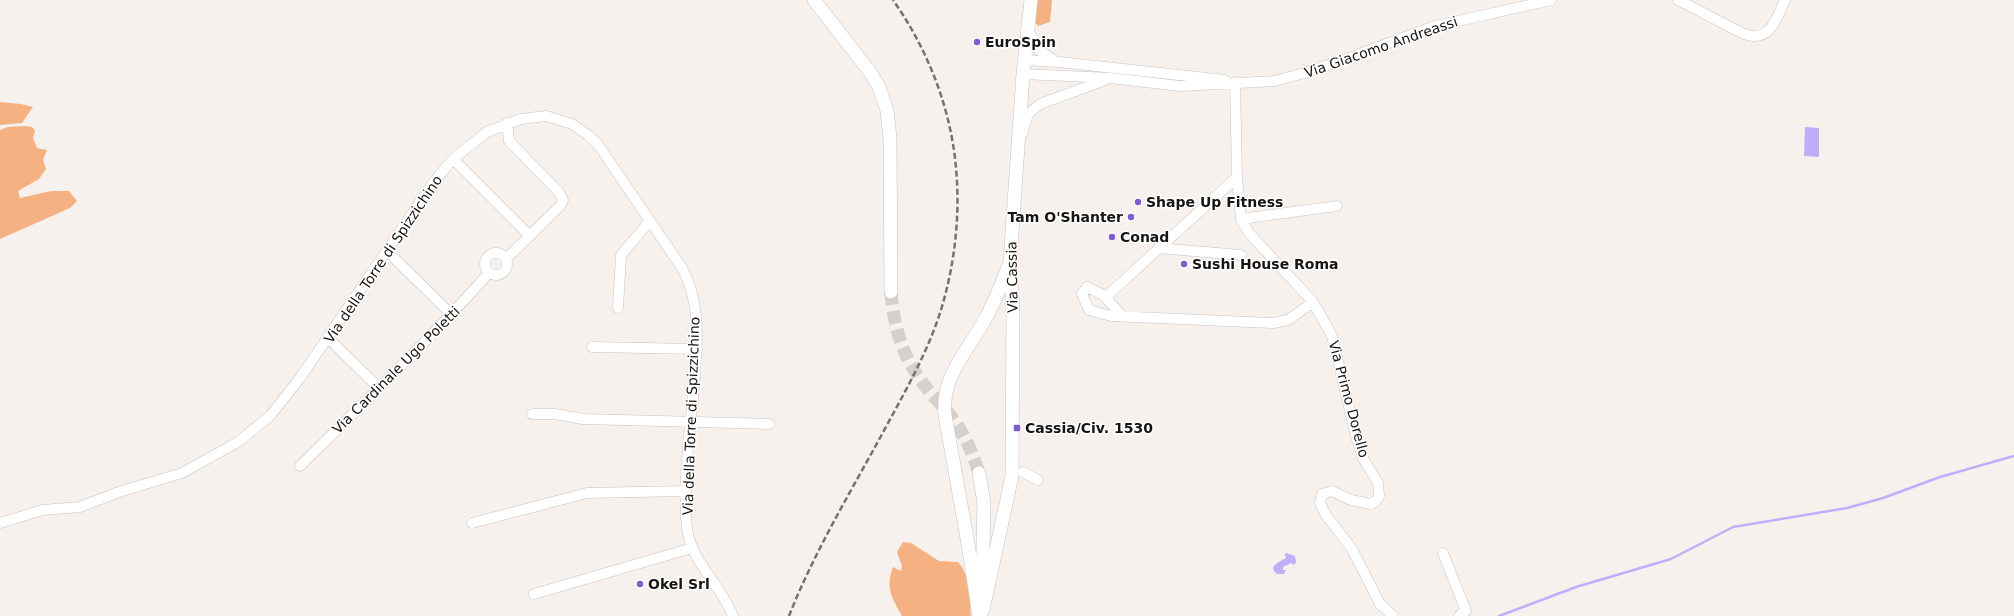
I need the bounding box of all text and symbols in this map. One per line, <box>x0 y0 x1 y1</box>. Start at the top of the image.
street label: Via Giacomo Andreassi <box>1302 13 1460 81</box>
place label: EuroSpin <box>985 34 1056 50</box>
marker: EuroSpin <box>972 37 982 47</box>
street label: Via della Torre di Spizzichino <box>321 172 445 346</box>
place label: Shape Up Fitness <box>1146 194 1283 210</box>
marker: Shape Up Fitness <box>1133 197 1143 207</box>
place label: Tam O'Shanter <box>1008 209 1123 225</box>
marker: Tam O'Shanter <box>1126 212 1136 222</box>
place label: Conad <box>1120 229 1169 245</box>
marker: Conad <box>1107 232 1117 242</box>
street label: Via Cassia <box>1003 241 1021 313</box>
place label: Sushi House Roma <box>1192 256 1338 272</box>
marker: Sushi House Roma <box>1179 259 1189 269</box>
street label: Via Cardinale Ugo Poletti <box>329 303 463 437</box>
street label: Via della Torre di Spizzichino <box>680 316 702 516</box>
street label: Via Primo Dorello <box>1326 339 1372 459</box>
place label: Cassia/Civ. 1530 <box>1025 420 1153 436</box>
marker: Cassia/Civ. 1530 <box>1012 423 1022 433</box>
place label: Okel Srl <box>648 576 710 592</box>
marker: Okel Srl <box>635 579 645 589</box>

